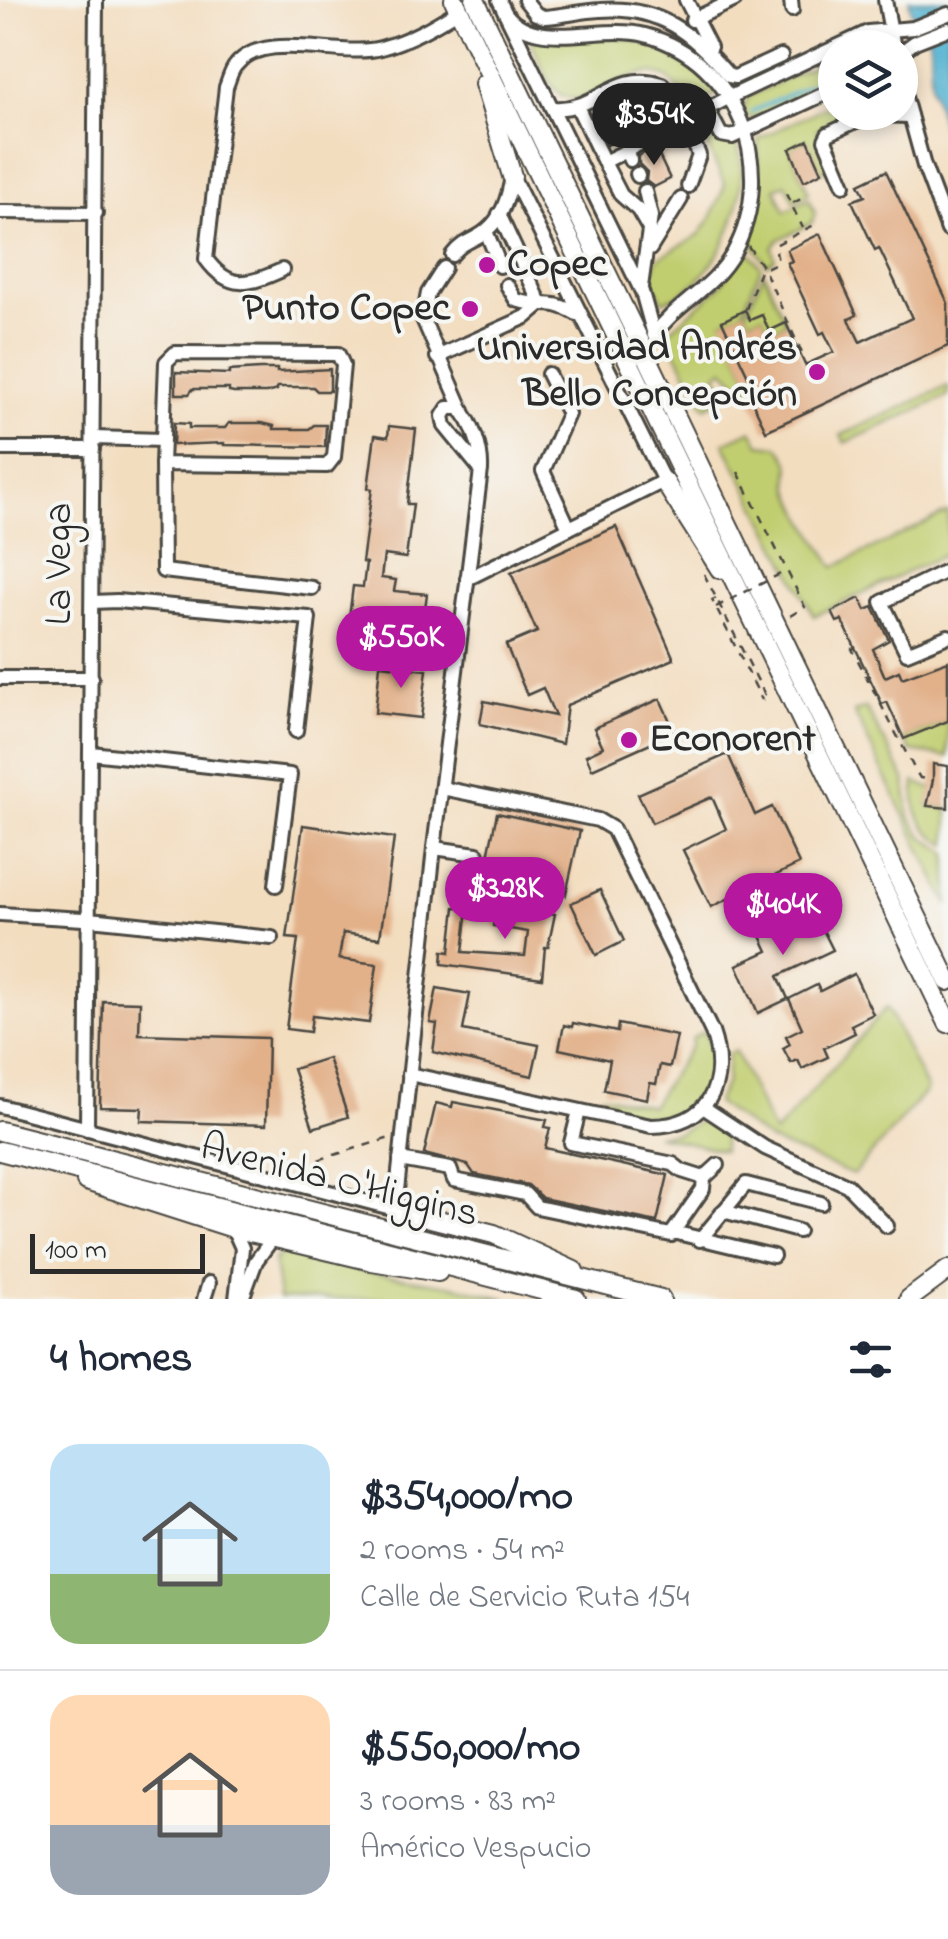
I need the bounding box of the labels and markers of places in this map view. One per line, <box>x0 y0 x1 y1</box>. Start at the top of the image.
pin: $354K <box>584 83 724 168</box>
place label: Copec <box>507 236 608 295</box>
marker: Copec <box>476 254 498 276</box>
place label: Punto Copec <box>242 280 451 339</box>
marker: Punto Copec <box>459 298 481 320</box>
place label: Universidad Andrés Bello Concepción <box>476 320 797 425</box>
marker: Universidad Andrés Bello Concepción <box>806 361 828 383</box>
pin: $550K <box>331 606 471 691</box>
place label: Econorent <box>649 711 816 770</box>
marker: Econorent <box>618 729 640 751</box>
pin: $328K <box>435 857 575 942</box>
pin: $404K <box>713 873 853 958</box>

